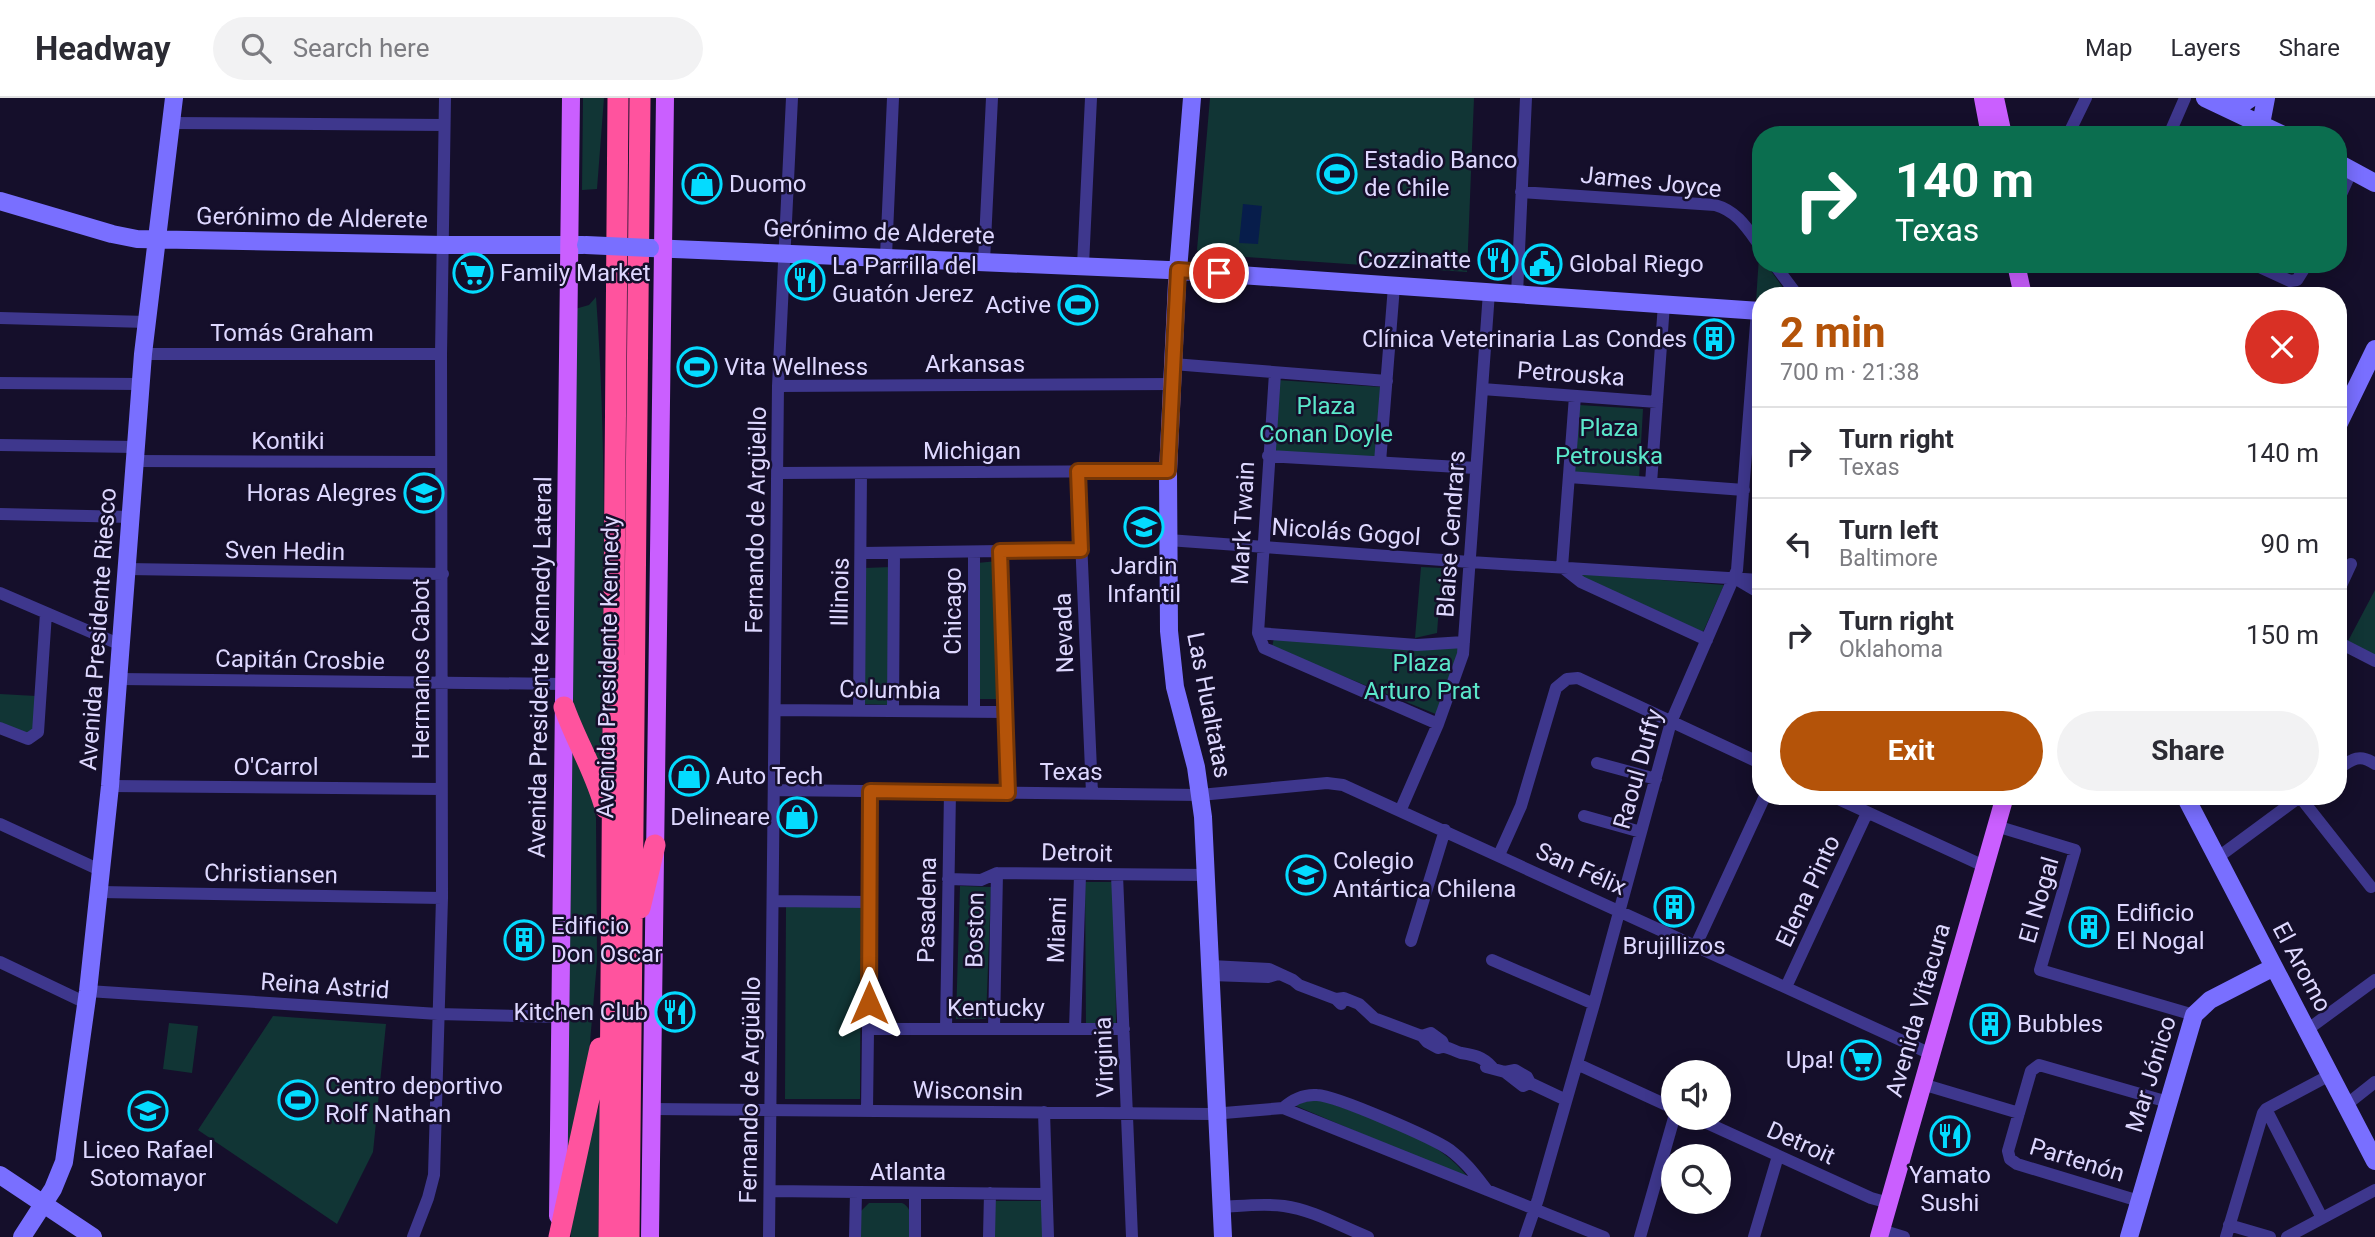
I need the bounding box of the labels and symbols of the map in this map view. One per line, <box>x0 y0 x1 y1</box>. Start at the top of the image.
place label: Estadio Banco de Chile <box>1364 146 1517 202</box>
sports icon: Estadio Banco de Chile <box>1316 153 1358 195</box>
street label: James Joyce <box>1579 161 1723 203</box>
shop icon: Duomo <box>681 163 723 205</box>
place label: Duomo <box>729 170 806 198</box>
street label: Gerónimo de Alderete <box>196 202 428 234</box>
street label: Gerónimo de Alderete <box>763 214 995 250</box>
restaurant icon: Cozzinatte <box>1477 239 1519 281</box>
pin <box>1189 243 1249 303</box>
public building icon: Global Riego <box>1521 243 1563 285</box>
place label: Cozzinatte <box>1357 246 1471 274</box>
place label: Global Riego <box>1569 250 1704 278</box>
supermarket icon: Family Market <box>452 252 494 294</box>
place label: La Parrilla del Guatón Jerez <box>832 252 977 308</box>
place label: Family Market <box>500 259 651 287</box>
restaurant icon: La Parrilla del Guatón Jerez <box>784 259 826 301</box>
sports icon: Active <box>1057 284 1099 326</box>
place label: Active <box>985 291 1051 319</box>
building icon: Clínica Veterinaria Las Condes <box>1693 318 1735 360</box>
street label: Tomás Graham <box>210 319 374 347</box>
place label: Clínica Veterinaria Las Condes <box>1362 325 1687 353</box>
sports icon: Vita Wellness <box>676 346 718 388</box>
street label: Arkansas <box>925 350 1025 378</box>
place label: Vita Wellness <box>724 353 868 381</box>
street label: Petrouska <box>1516 356 1626 392</box>
park label: Plaza Conan Doyle <box>1259 392 1393 448</box>
street label: Fernando de Argüello <box>740 406 772 634</box>
park label: Plaza Petrouska <box>1555 414 1663 470</box>
street label: Kontiki <box>251 427 325 455</box>
street label: Michigan <box>923 437 1021 465</box>
street label: Blaise Cendrars <box>1431 450 1471 618</box>
street label: Mark Twain <box>1226 461 1260 585</box>
school or university icon: Horas Alegres <box>403 472 445 514</box>
street label: Avenida Presidente Kennedy Lateral <box>523 476 557 858</box>
place label: Horas Alegres <box>246 479 397 507</box>
street label: Avenida Presidente Riesco <box>74 487 122 771</box>
school or university icon: Jardin Infantil <box>1123 506 1165 548</box>
street label: Nicolás Gogol <box>1270 513 1422 551</box>
street label: Avenida Presidente Kennedy <box>591 515 625 819</box>
street label: Sven Hedin <box>225 536 345 566</box>
place label: Jardin Infantil <box>1107 552 1181 608</box>
street label: Illinois <box>825 557 855 627</box>
street label: Chicago <box>939 567 967 655</box>
street label: Hermanos Cabot <box>407 578 435 760</box>
street label: Nevada <box>1049 592 1079 674</box>
street label: Las Hualtatas <box>1181 630 1237 780</box>
street label: Capitán Crosbie <box>215 645 385 675</box>
park label: Plaza Arturo Prat <box>1364 649 1480 705</box>
street label: Columbia <box>839 675 941 705</box>
street label: Raoul Duffy <box>1608 705 1669 832</box>
street label: O'Carrol <box>234 753 318 781</box>
shop icon: Auto Tech <box>668 755 710 797</box>
street label: Texas <box>1039 758 1103 786</box>
place label: Auto Tech <box>716 762 823 790</box>
shop icon: Delineare <box>776 796 818 838</box>
place label: Delineare <box>670 803 770 831</box>
street label: Elena Pinto <box>1770 831 1846 951</box>
street label: San Félix <box>1532 837 1631 901</box>
street label: Detroit <box>1041 838 1113 868</box>
place label: Colegio Antártica Chilena <box>1333 847 1516 903</box>
school or university icon: Colegio Antártica Chilena <box>1285 854 1327 896</box>
street label: El Nogal <box>2013 854 2065 946</box>
street label: Pasadena <box>912 857 942 963</box>
street label: Christiansen <box>204 859 338 889</box>
building icon: Brujillizos <box>1653 886 1695 928</box>
street label: Boston <box>960 892 990 968</box>
street label: Miami <box>1042 896 1072 964</box>
place label: Edificio El Nogal <box>2116 899 2205 955</box>
building icon: Edificio El Nogal <box>2068 906 2110 948</box>
place label: Edificio Don Oscar <box>551 912 662 968</box>
street label: El Aromo <box>2267 917 2337 1017</box>
building icon: Edificio Don Oscar <box>503 919 545 961</box>
street label: Avenida Vitacura <box>1880 920 1956 1100</box>
place label: Brujillizos <box>1622 932 1726 960</box>
position arrow <box>832 966 906 1040</box>
street label: Reina Astrid <box>260 968 390 1004</box>
street label: Fernando de Argüello <box>734 976 766 1204</box>
restaurant icon: Kitchen Club <box>654 991 696 1033</box>
street label: Kentucky <box>947 994 1046 1022</box>
place label: Kitchen Club <box>513 998 648 1026</box>
building icon: Bubbles <box>1969 1003 2011 1045</box>
place label: Bubbles <box>2017 1010 2103 1038</box>
street label: Mar Jónico <box>2120 1012 2182 1136</box>
street label: Virginia <box>1089 1016 1119 1098</box>
supermarket icon: Upa! <box>1840 1039 1882 1081</box>
place label: Upa! <box>1786 1046 1834 1074</box>
place label: Centro deportivo Rolf Nathan <box>325 1072 503 1128</box>
street label: Wisconsin <box>913 1076 1023 1106</box>
sports icon: Centro deportivo Rolf Nathan <box>277 1079 319 1121</box>
school or university icon: Liceo Rafael Sotomayor <box>127 1090 169 1132</box>
restaurant icon: Yamato Sushi <box>1929 1115 1971 1157</box>
street label: Detroit <box>1763 1116 1840 1170</box>
street label: Partenón <box>2026 1132 2128 1188</box>
place label: Liceo Rafael Sotomayor <box>82 1136 214 1192</box>
street label: Atlanta <box>870 1158 946 1186</box>
place label: Yamato Sushi <box>1909 1161 1991 1217</box>

